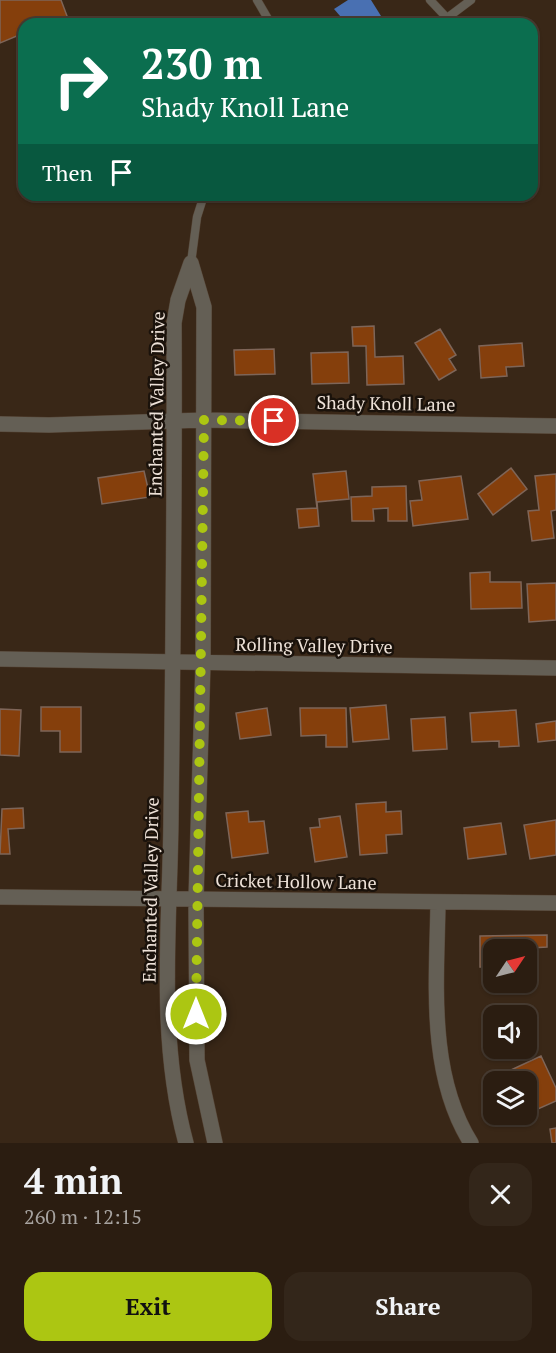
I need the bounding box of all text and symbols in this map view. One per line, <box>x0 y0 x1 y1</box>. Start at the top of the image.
text: 230 m <box>141 35 262 91</box>
icon: right <box>42 42 120 120</box>
text: Shady Knoll Lane <box>141 89 349 125</box>
icon: arrive <box>105 156 138 189</box>
text: Then <box>42 158 93 187</box>
street label: Enchanted Valley Drive <box>142 311 170 497</box>
street label: Shady Knoll Lane <box>316 390 456 416</box>
pin <box>248 395 299 446</box>
icon: arrive <box>257 404 290 437</box>
street label: Rolling Valley Drive <box>235 632 393 658</box>
street label: Enchanted Valley Drive <box>136 797 164 983</box>
street label: Cricket Hollow Lane <box>215 868 377 894</box>
north arrow <box>483 939 537 993</box>
map controls <box>483 939 537 1125</box>
position arrow <box>164 982 228 1046</box>
button: sound <box>483 1005 537 1059</box>
button: layers <box>483 1071 537 1125</box>
text: 4 min <box>24 1157 122 1204</box>
button: close <box>469 1163 532 1226</box>
text: 260 m · 12:15 <box>24 1203 142 1230</box>
button: Exit <box>24 1272 272 1341</box>
button: Share <box>284 1272 532 1341</box>

